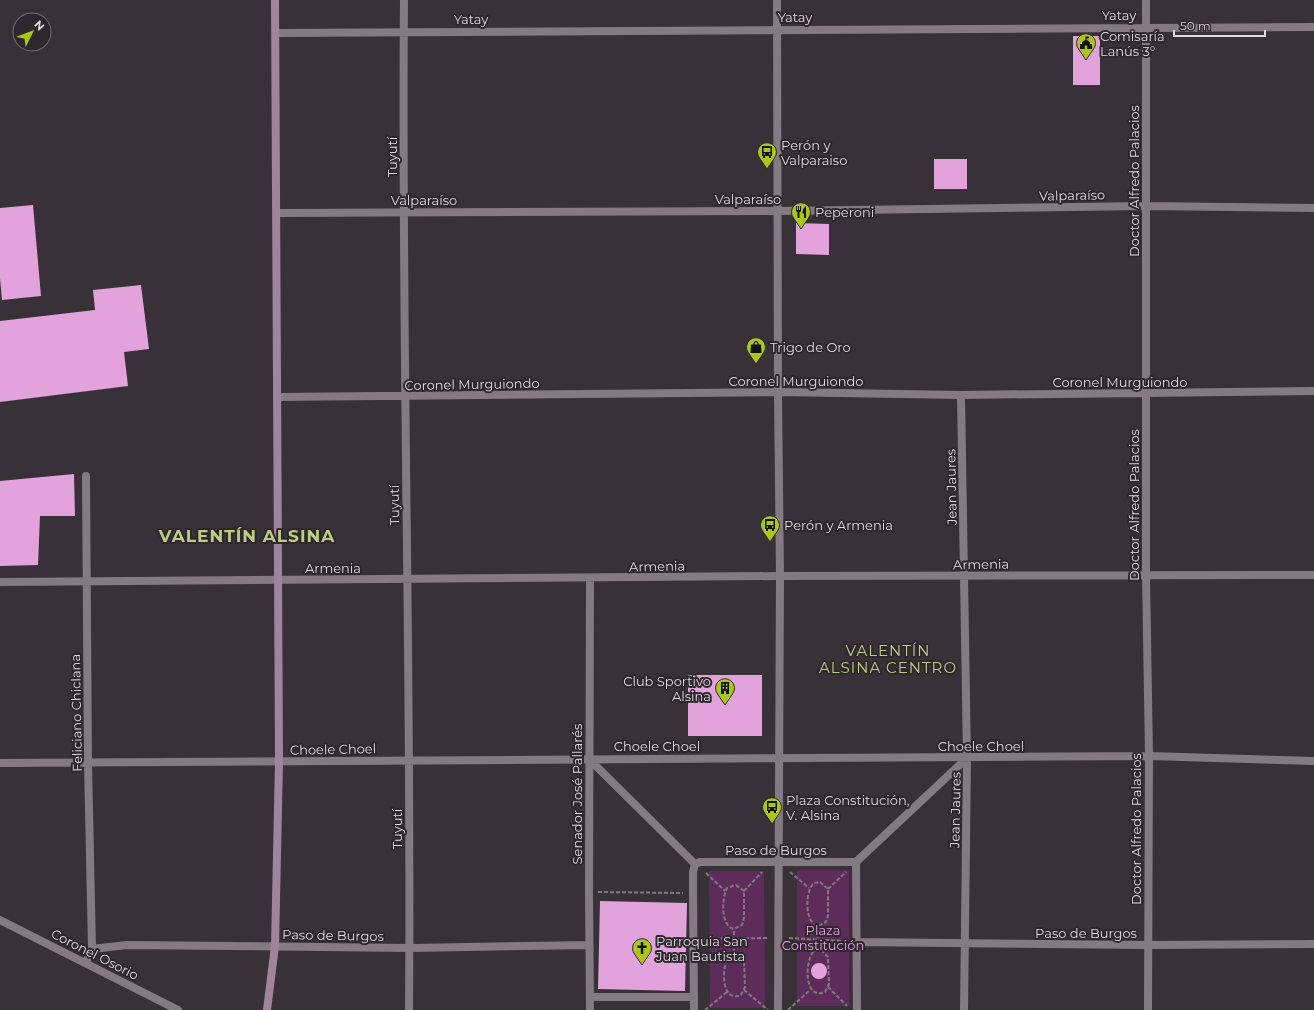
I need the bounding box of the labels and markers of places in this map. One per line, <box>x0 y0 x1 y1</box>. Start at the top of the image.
place label: Comisaría Lanús 3° <box>1100 28 1165 59</box>
public building icon: Comisaría Lanús 3° <box>1075 32 1097 60</box>
place label: Perón y Valparaiso <box>781 137 847 168</box>
bus stop icon: Perón y Valparaiso <box>756 141 778 169</box>
restaurant icon: Peperoni <box>790 201 812 229</box>
place label: Peperoni <box>815 204 874 220</box>
shop icon: Trigo de Oro <box>745 336 767 364</box>
place label: Trigo de Oro <box>770 339 851 355</box>
bus stop icon: Perón y Armenia <box>759 514 781 542</box>
place label: Perón y Armenia <box>784 517 893 533</box>
place label: Club Sportivo Alsina <box>623 673 711 704</box>
building icon: Club Sportivo Alsina <box>714 677 736 705</box>
place label: Plaza Constitución, V. Alsina <box>786 792 910 823</box>
bus stop icon: Plaza Constitución, V. Alsina <box>761 796 783 824</box>
place label: Parroquia San Juan Bautista <box>655 933 748 964</box>
church icon: Parroquia San Juan Bautista <box>631 937 653 965</box>

